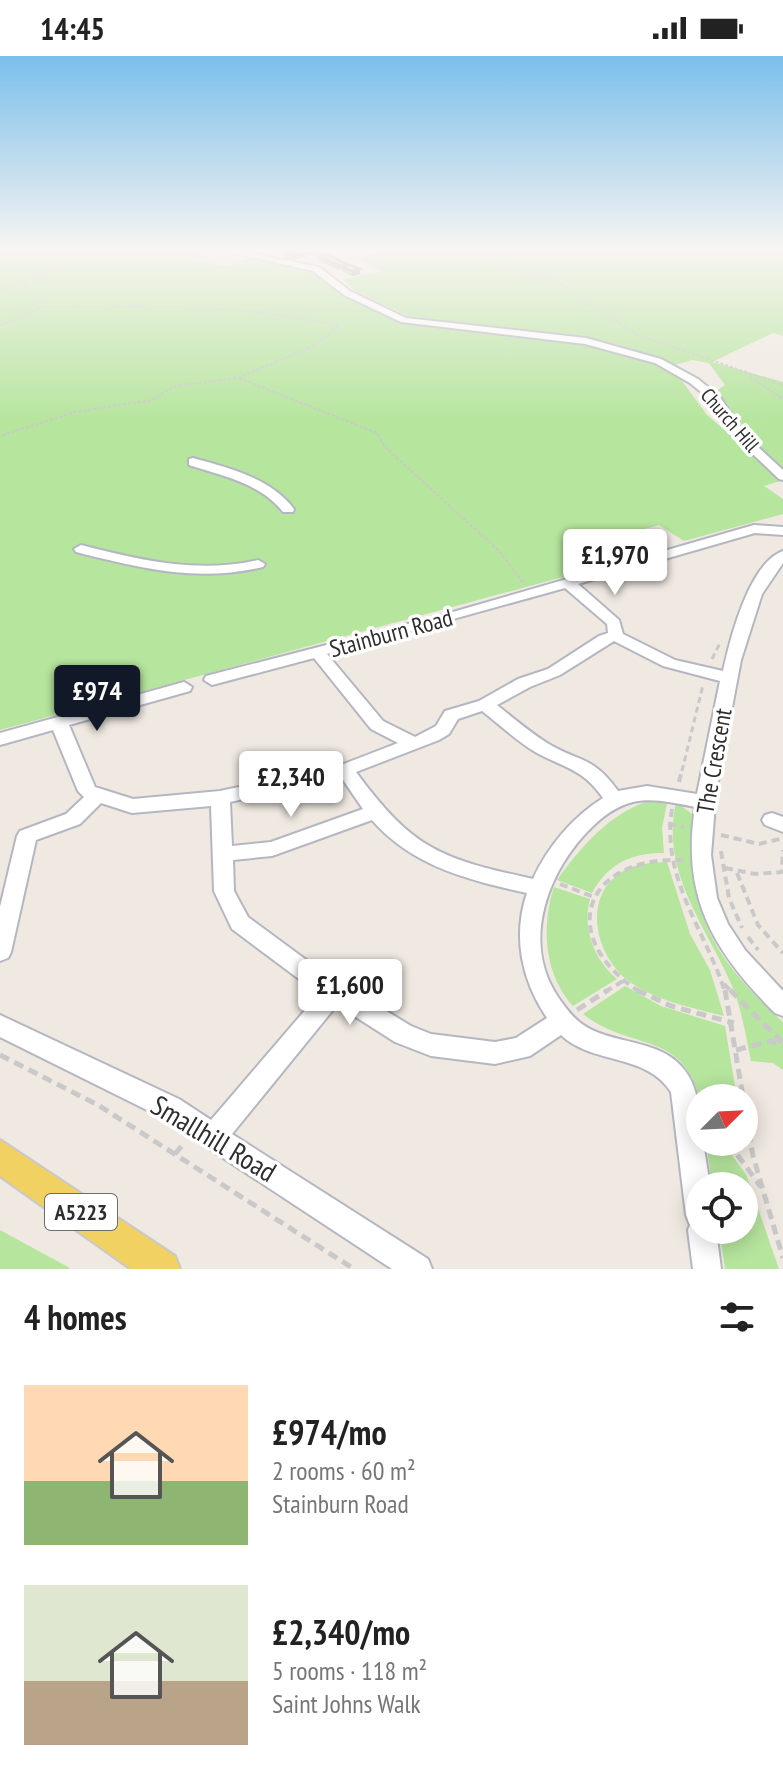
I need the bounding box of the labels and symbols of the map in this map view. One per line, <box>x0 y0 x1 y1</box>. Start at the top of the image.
street label: Church Hill <box>695 383 765 458</box>
pin: £1,970 <box>550 529 680 597</box>
street label: Stainburn Road <box>326 602 456 664</box>
pin: £974 <box>50 665 144 733</box>
street label: The Crescent <box>689 705 739 816</box>
pin: £2,340 <box>226 751 356 819</box>
pin: £1,600 <box>285 959 415 1027</box>
north arrow <box>686 1084 758 1156</box>
street label: Smallhill Road <box>145 1086 283 1190</box>
road number: A5223 <box>45 1194 117 1230</box>

